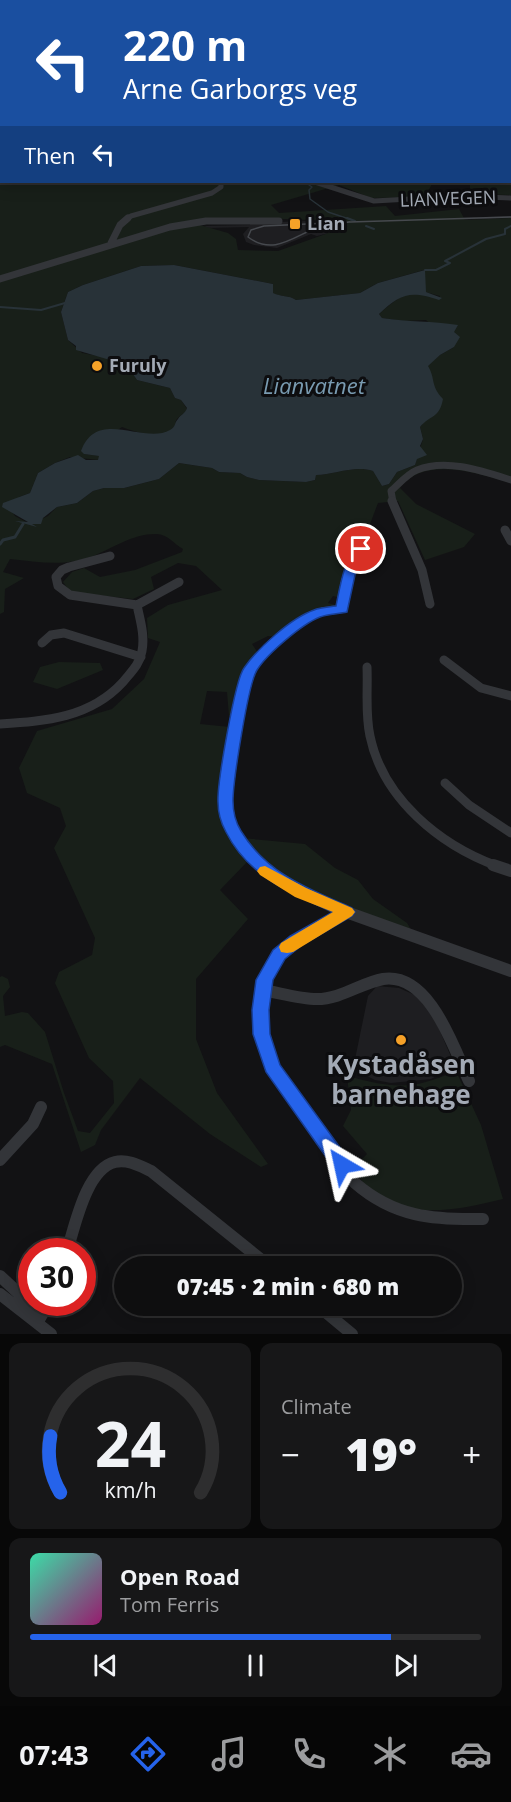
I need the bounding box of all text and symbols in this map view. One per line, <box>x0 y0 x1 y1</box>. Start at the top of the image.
text: 220 m <box>123 16 247 73</box>
icon: left <box>24 24 102 102</box>
text: Arne Garborgs veg <box>123 70 357 107</box>
icon: left <box>87 138 120 171</box>
text: Then <box>24 140 75 170</box>
street label: LIANVEGEN <box>399 184 497 212</box>
place label: Lian <box>307 211 345 235</box>
marker: Lian <box>288 217 302 231</box>
place label: Furuly <box>109 353 167 377</box>
marker: Furuly <box>90 359 104 373</box>
water label: Lianvatnet <box>263 370 366 400</box>
pin <box>335 523 386 574</box>
icon: arrive <box>344 532 377 565</box>
marker: Kystadåsen barnehage <box>394 1033 408 1047</box>
place label: Kystadåsen barnehage <box>326 1046 476 1112</box>
position arrow <box>310 1133 374 1197</box>
speed limit sign: 30 <box>18 1238 96 1316</box>
text: 07:45 · 2 min · 680 m <box>177 1271 399 1301</box>
text: Climate <box>281 1393 352 1420</box>
text: 24 <box>94 1400 166 1485</box>
text: 19° <box>345 1423 417 1484</box>
text: − <box>281 1432 300 1477</box>
text: + <box>462 1432 481 1477</box>
text: km/h <box>104 1475 156 1504</box>
text: Open Road <box>120 1561 240 1591</box>
text: Tom Ferris <box>120 1591 219 1618</box>
icon: previous <box>89 1649 122 1682</box>
icon: pause <box>239 1649 272 1682</box>
icon: next <box>389 1649 422 1682</box>
icon: directions <box>127 1733 169 1775</box>
icon: music <box>208 1733 250 1775</box>
icon: phone <box>288 1733 330 1775</box>
icon: climate <box>369 1733 411 1775</box>
icon: car <box>450 1733 492 1775</box>
text: 07:43 <box>19 1736 89 1773</box>

